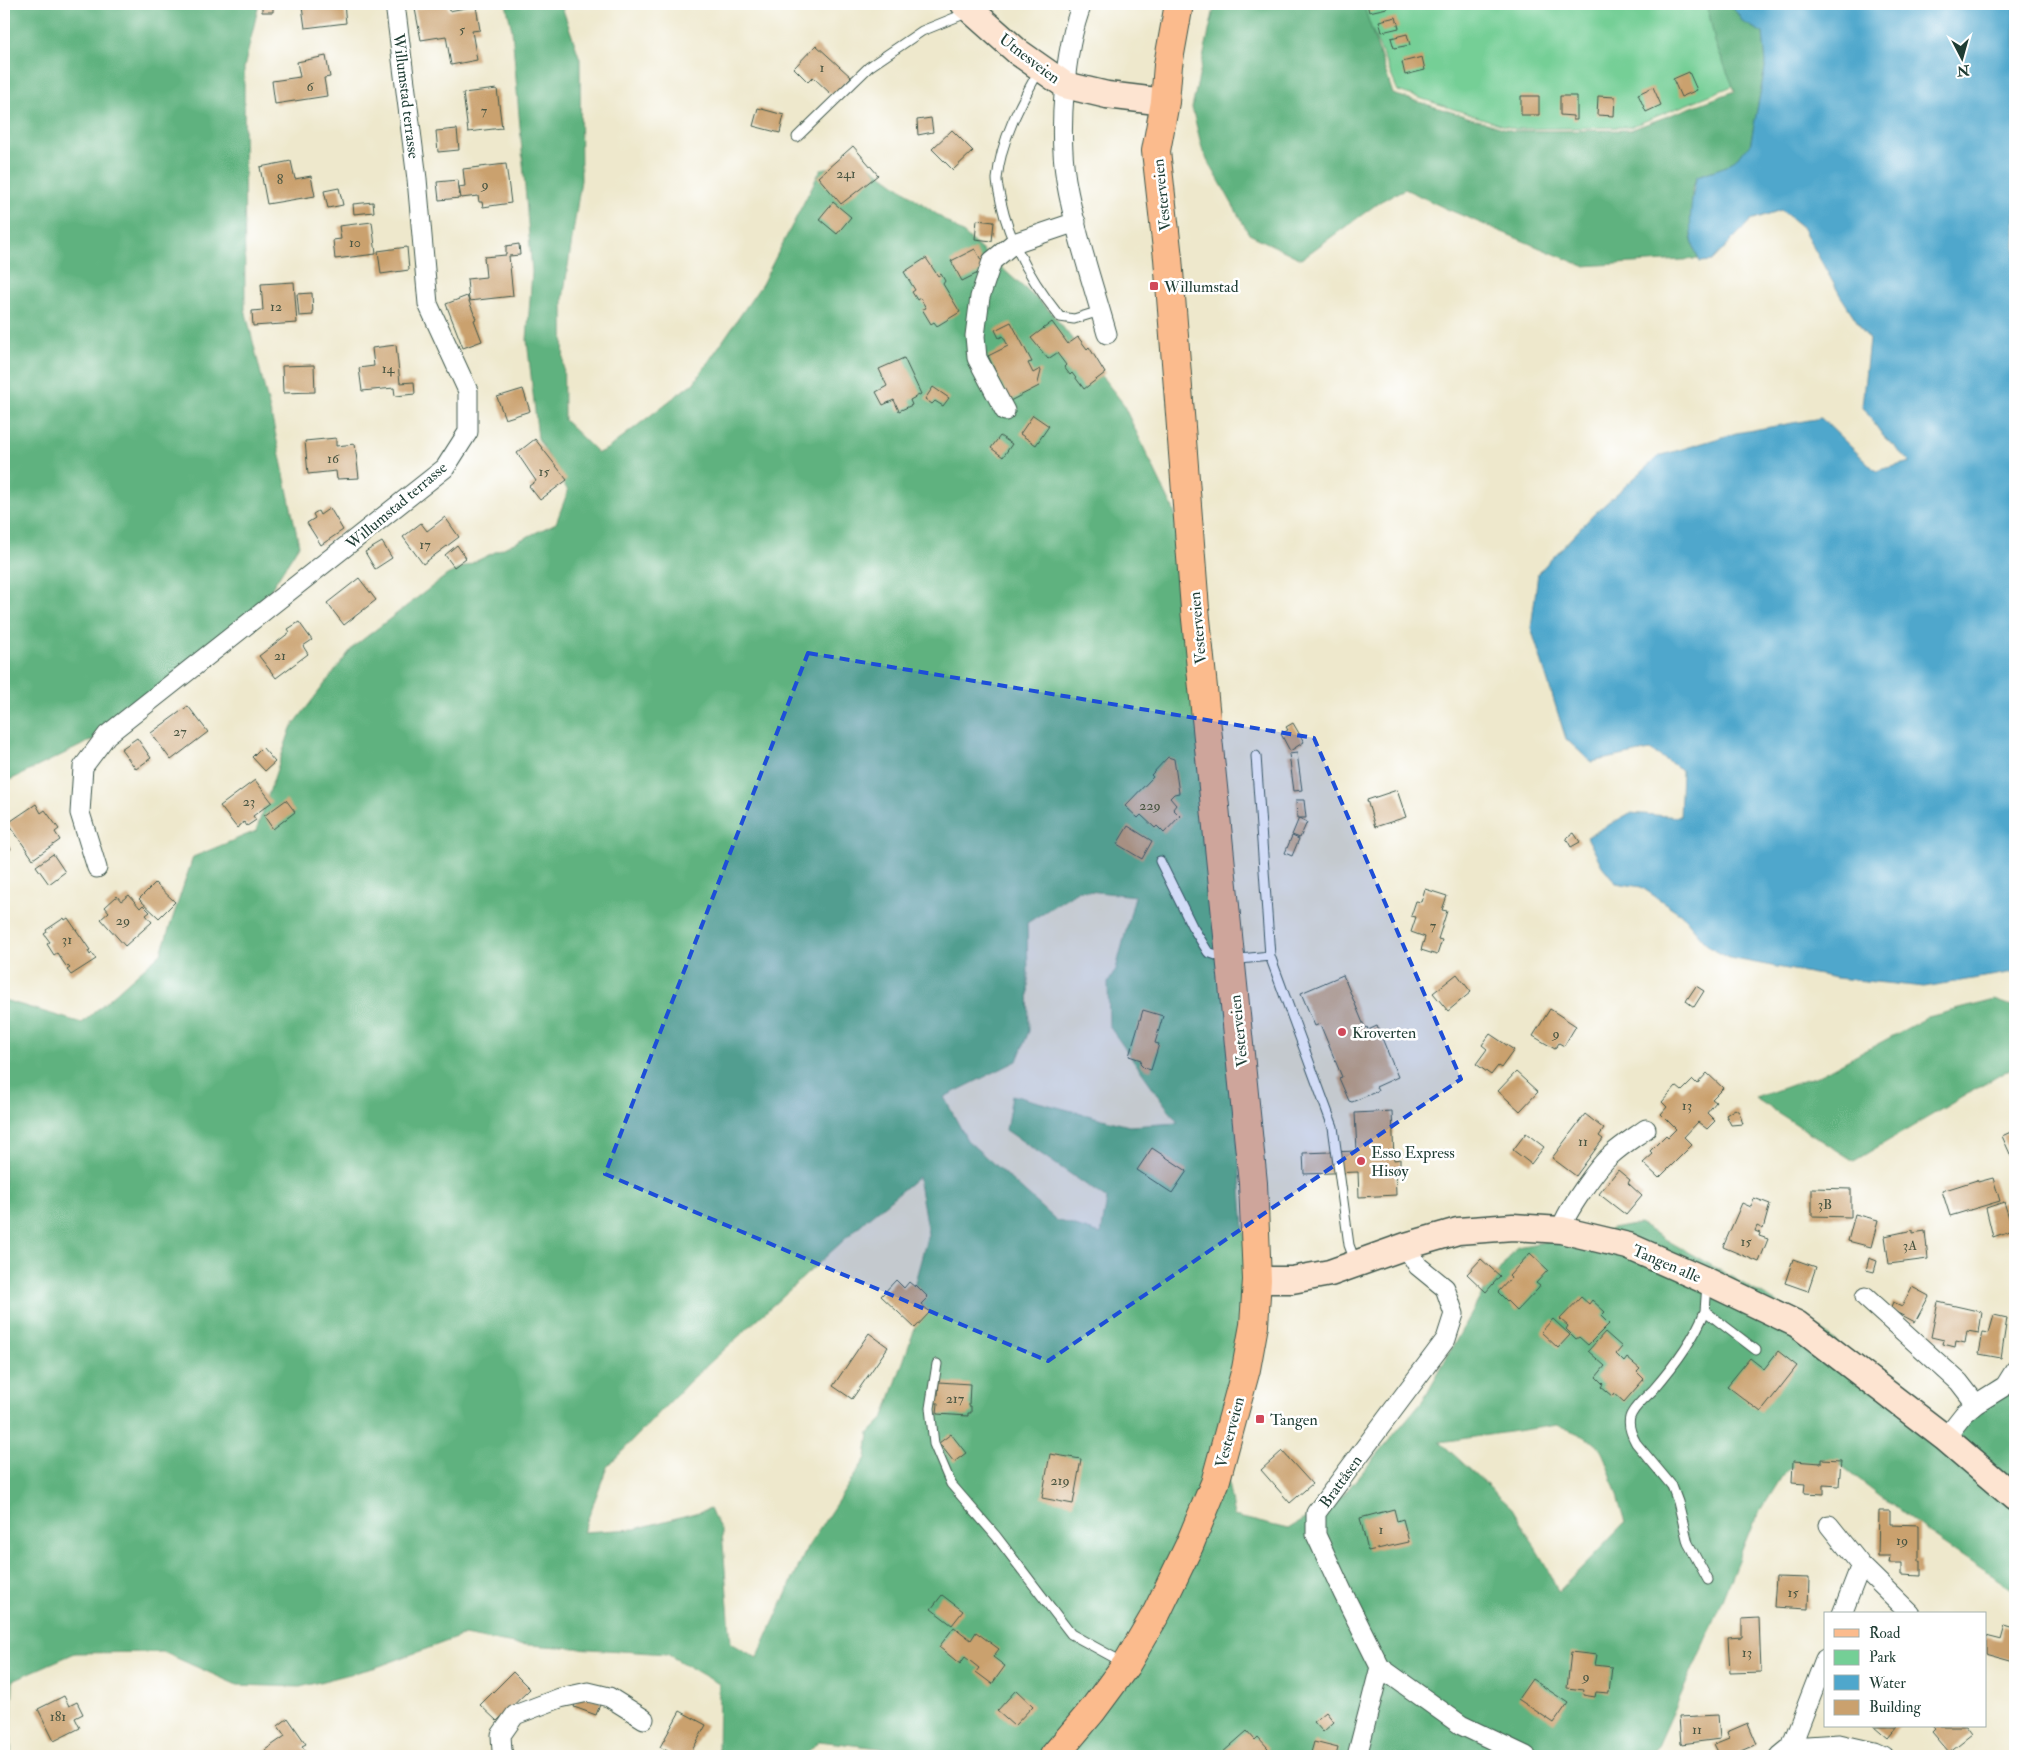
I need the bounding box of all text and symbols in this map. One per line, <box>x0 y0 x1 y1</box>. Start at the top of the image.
house number: 5 <box>459 21 466 38</box>
street label: Utnesveien <box>995 29 1064 88</box>
street label: Willumstad terrasse <box>388 31 424 160</box>
north arrow <box>1936 32 1986 82</box>
house number: 1 <box>820 59 825 76</box>
text: N <box>1956 61 1971 80</box>
house number: 6 <box>306 78 314 95</box>
house number: 7 <box>481 102 488 119</box>
street label: Vesterveien <box>1148 158 1176 232</box>
house number: 241 <box>836 165 856 182</box>
house number: 8 <box>277 171 284 188</box>
house number: 9 <box>480 176 489 193</box>
house number: 10 <box>349 234 361 251</box>
place label: Willumstad <box>1163 277 1239 297</box>
marker: Willumstad <box>1148 280 1160 292</box>
house number: 12 <box>270 298 282 315</box>
house number: 14 <box>382 360 396 377</box>
house number: 16 <box>327 450 340 467</box>
street label: Willumstad terrasse <box>341 457 452 555</box>
house number: 15 <box>538 463 550 480</box>
house number: 17 <box>419 536 431 553</box>
street label: Vesterveien <box>1185 591 1211 665</box>
house number: 21 <box>274 647 286 664</box>
house number: 27 <box>173 723 187 740</box>
house number: 23 <box>243 793 255 810</box>
house number: 229 <box>1139 797 1161 814</box>
house number: 29 <box>116 912 130 929</box>
house number: 7 <box>1430 917 1437 934</box>
house number: 31 <box>62 931 72 948</box>
street label: Vesterveien <box>1225 994 1253 1068</box>
place label: Kroverten <box>1352 1023 1416 1043</box>
house number: 9 <box>1551 1025 1560 1042</box>
marker: Kroverten <box>1336 1026 1348 1038</box>
house number: 13 <box>1682 1097 1692 1114</box>
house number: 11 <box>1578 1133 1588 1150</box>
place label: Esso Express Hisøy <box>1371 1143 1455 1181</box>
marker: Esso Express Hisøy <box>1355 1155 1367 1167</box>
house number: 3B <box>1818 1196 1832 1213</box>
house number: 15 <box>1740 1233 1752 1250</box>
house number: 3A <box>1903 1237 1917 1254</box>
street label: Tangen alle <box>1629 1241 1704 1287</box>
house number: 217 <box>946 1390 965 1407</box>
street label: Vesterveien <box>1211 1395 1249 1470</box>
place label: Tangen <box>1270 1410 1318 1430</box>
marker: Tangen <box>1254 1413 1266 1425</box>
street label: Brattåsen <box>1315 1451 1367 1512</box>
house number: 219 <box>1050 1472 1070 1489</box>
house number: 1 <box>1379 1521 1384 1538</box>
house number: 19 <box>1896 1532 1908 1549</box>
house number: 15 <box>1787 1584 1799 1601</box>
legend <box>1824 1612 1986 1728</box>
text: Road <box>1869 1624 1901 1643</box>
house number: 13 <box>1742 1644 1752 1661</box>
text: Park <box>1869 1648 1896 1667</box>
house number: 9 <box>1581 1668 1590 1685</box>
text: Water <box>1868 1674 1906 1693</box>
text: Building <box>1869 1698 1921 1717</box>
house number: 181 <box>50 1708 66 1725</box>
house number: 11 <box>1692 1721 1702 1738</box>

